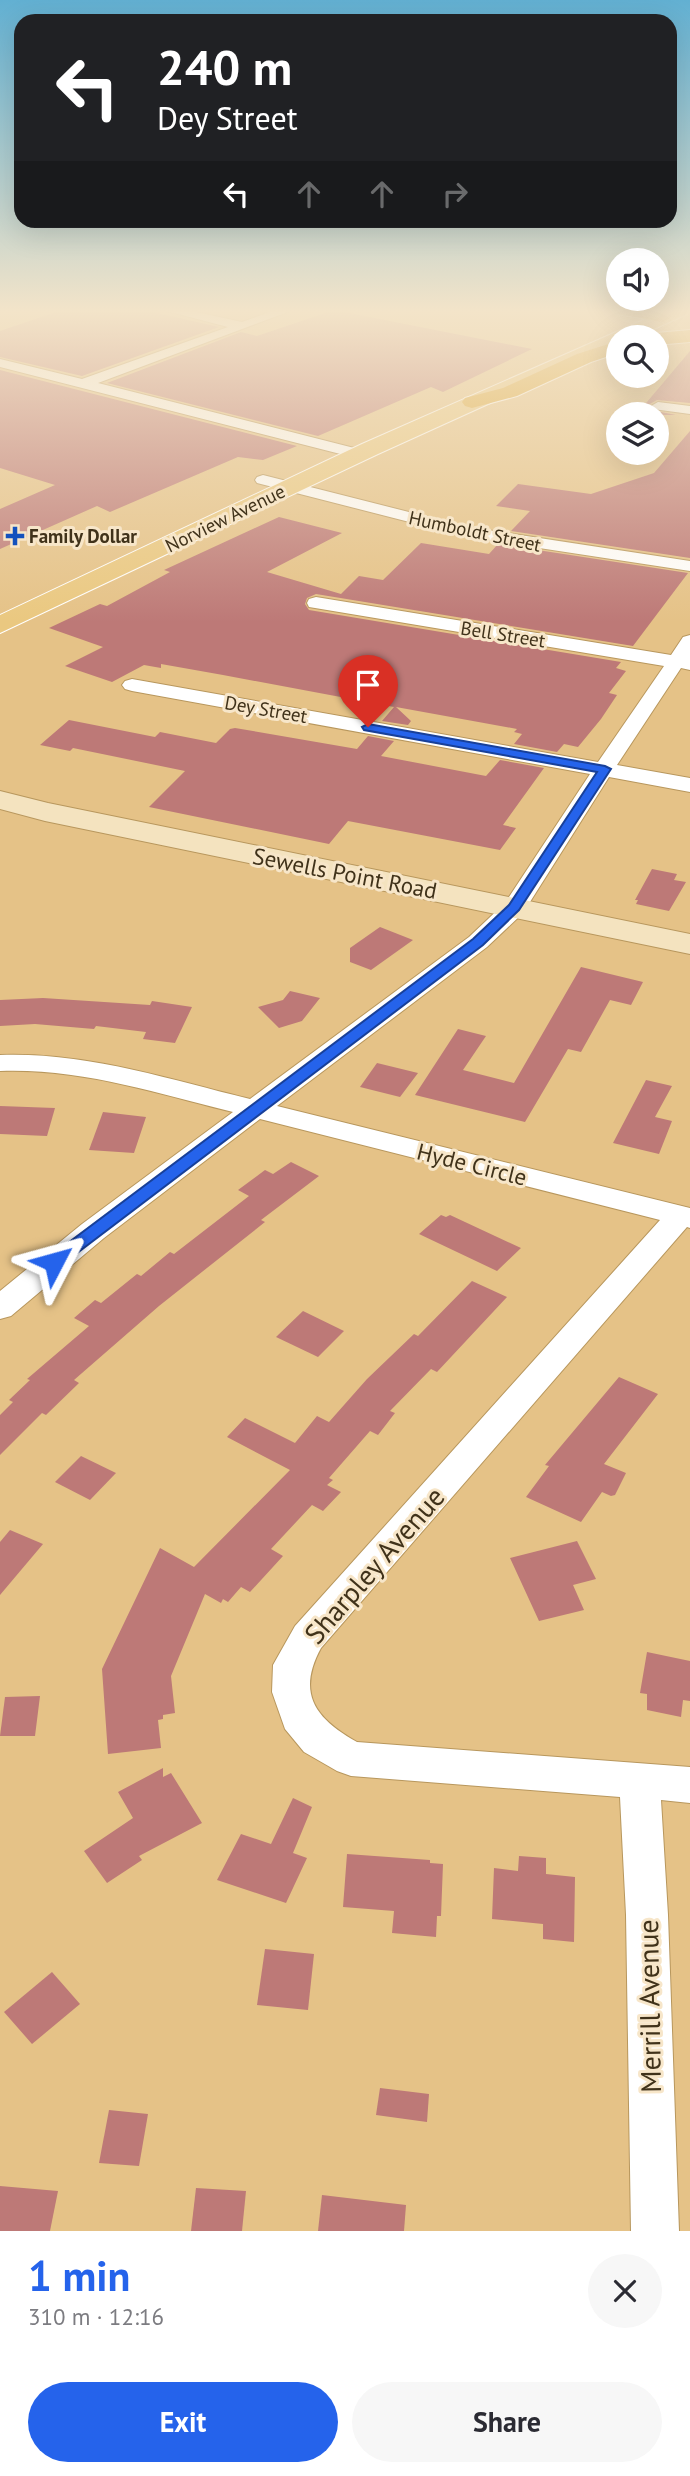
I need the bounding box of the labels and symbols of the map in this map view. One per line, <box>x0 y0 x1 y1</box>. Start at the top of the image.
street label: Norview Avenue <box>161 479 289 557</box>
street label: Humboldt Street <box>407 505 544 557</box>
place label: Family Dollar <box>29 524 137 548</box>
marker: Family Dollar <box>7 528 23 544</box>
street label: Bell Street <box>459 615 548 653</box>
pin <box>338 655 398 727</box>
street label: Dey Street <box>223 690 310 728</box>
street label: Sewells Point Road <box>250 841 440 905</box>
street label: Hyde Circle <box>414 1136 530 1192</box>
position arrow <box>17 1225 91 1299</box>
street label: Sharpley Avenue <box>296 1479 452 1651</box>
street label: Merrill Avenue <box>629 1919 669 2093</box>

